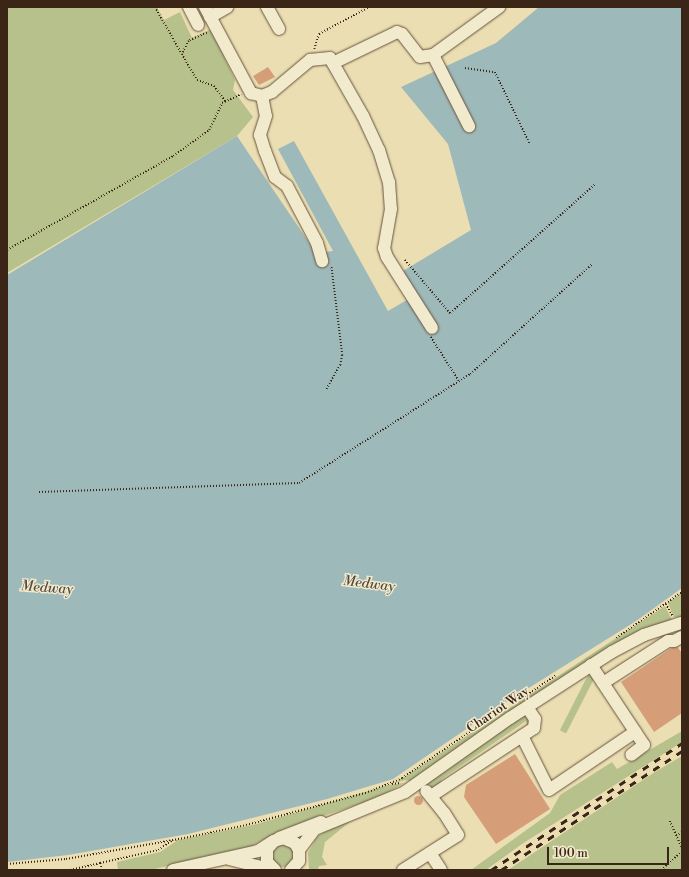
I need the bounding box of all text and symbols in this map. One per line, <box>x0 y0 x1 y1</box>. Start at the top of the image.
water label: Medway <box>342 572 396 596</box>
water label: Medway <box>20 578 74 598</box>
street label: Chariot Way <box>464 683 532 737</box>
scale bar <box>549 839 671 865</box>
text: 100 m <box>554 846 588 861</box>

